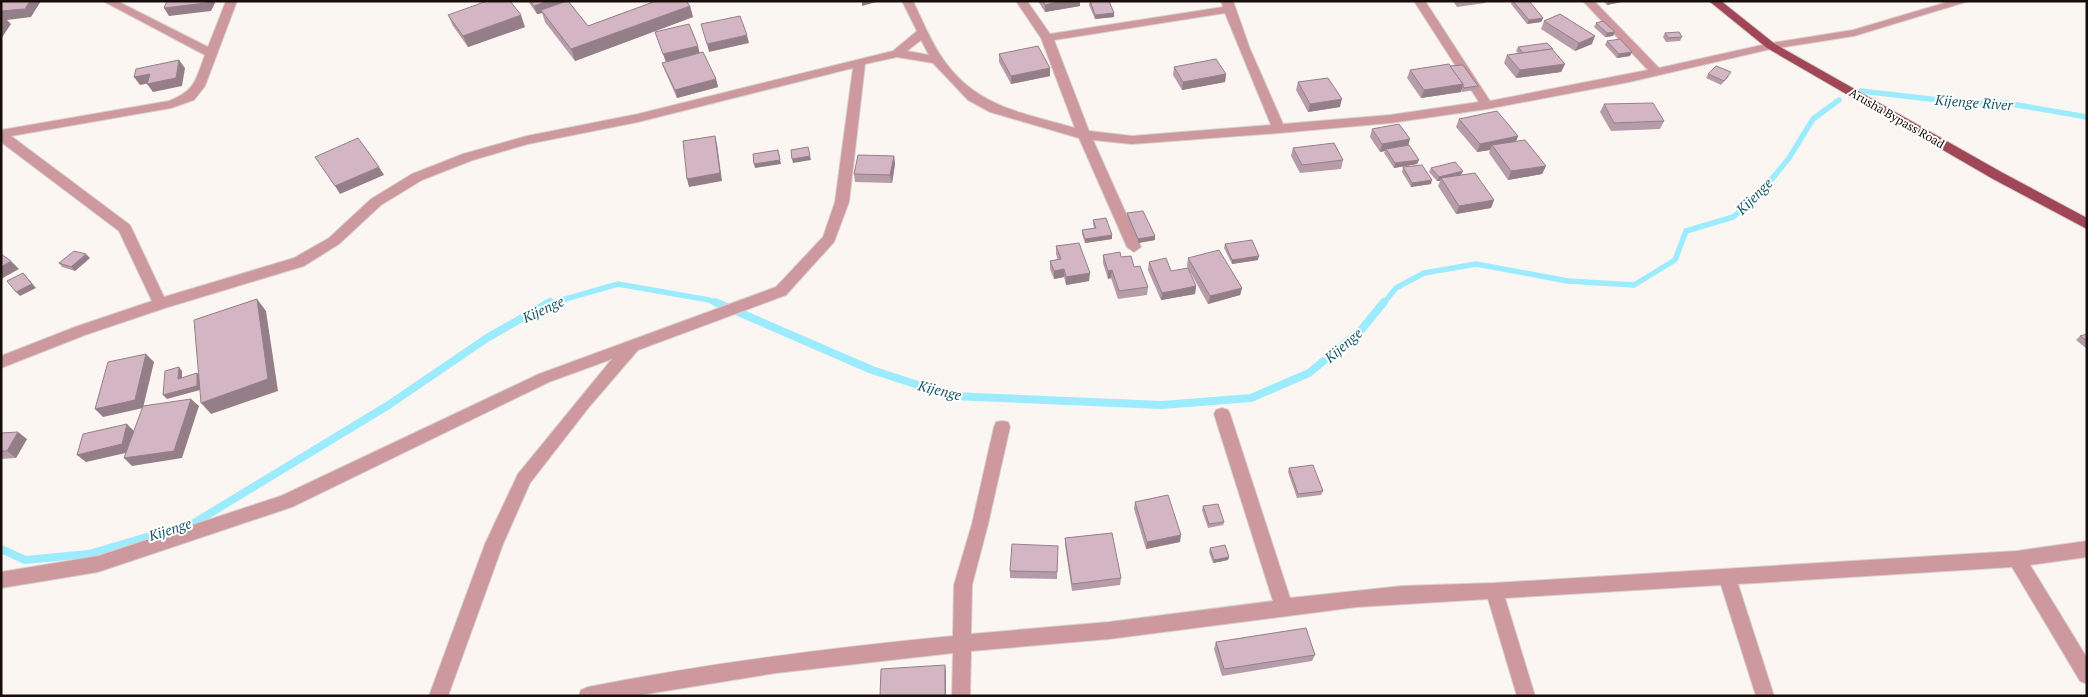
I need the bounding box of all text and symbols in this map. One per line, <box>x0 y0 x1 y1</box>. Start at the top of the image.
street label: Arusha Bypass Road <box>1847 85 1947 151</box>
water label: Kijenge River <box>1934 90 2014 114</box>
water label: Kijenge <box>1731 173 1777 219</box>
water label: Kijenge <box>518 291 567 327</box>
water label: Kijenge <box>1319 323 1366 367</box>
water label: Kijenge <box>915 375 964 405</box>
water label: Kijenge <box>145 513 194 545</box>

